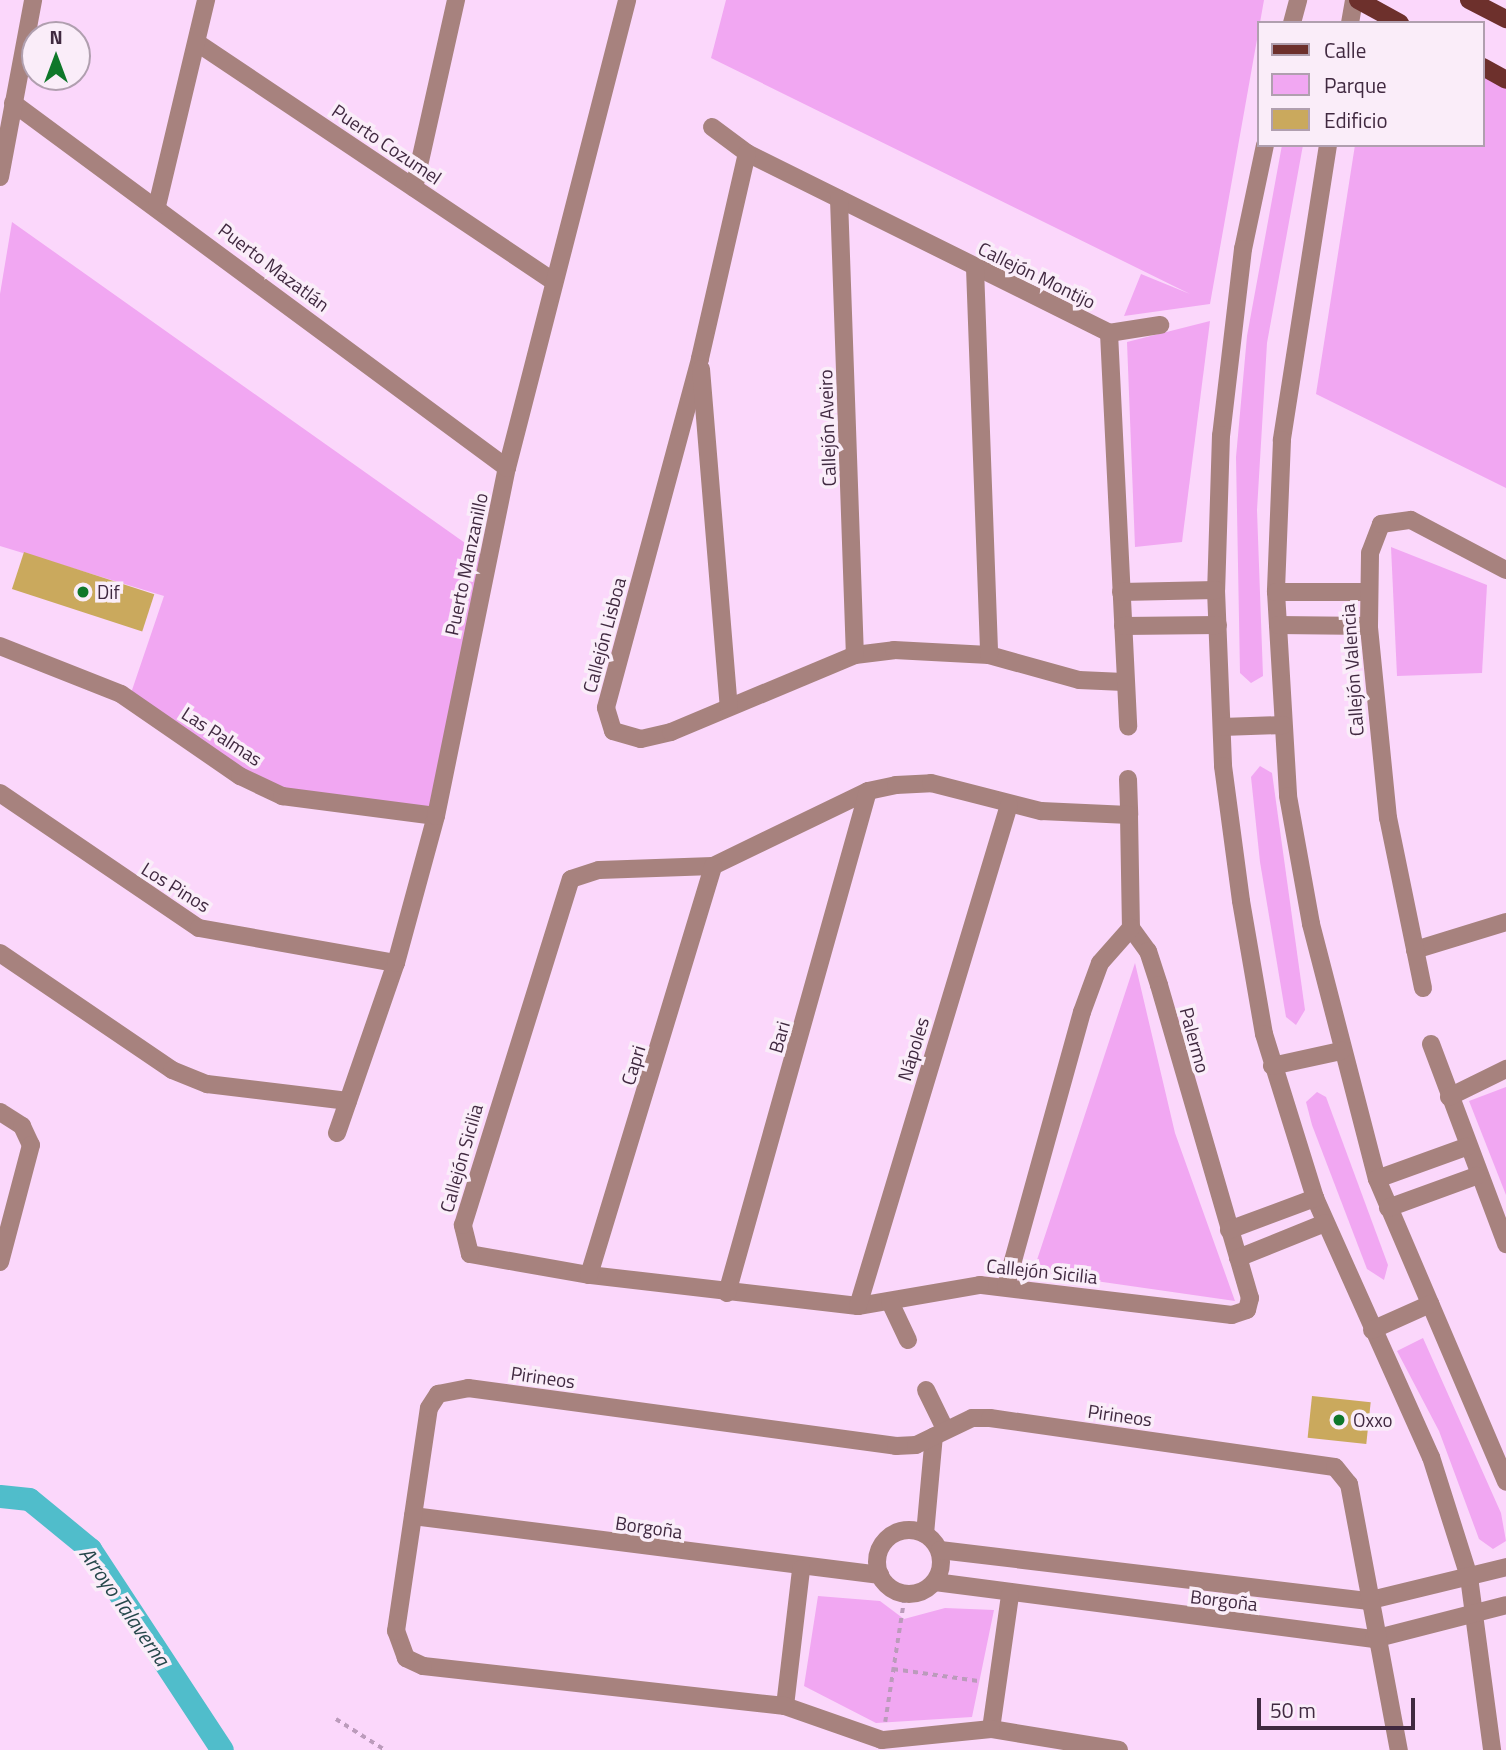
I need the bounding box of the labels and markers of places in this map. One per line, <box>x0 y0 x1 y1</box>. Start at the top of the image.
place label: Dif <box>97 581 120 603</box>
marker: Dif <box>75 584 91 600</box>
place label: Oxxo <box>1353 1409 1393 1431</box>
marker: Oxxo <box>1331 1412 1347 1428</box>

